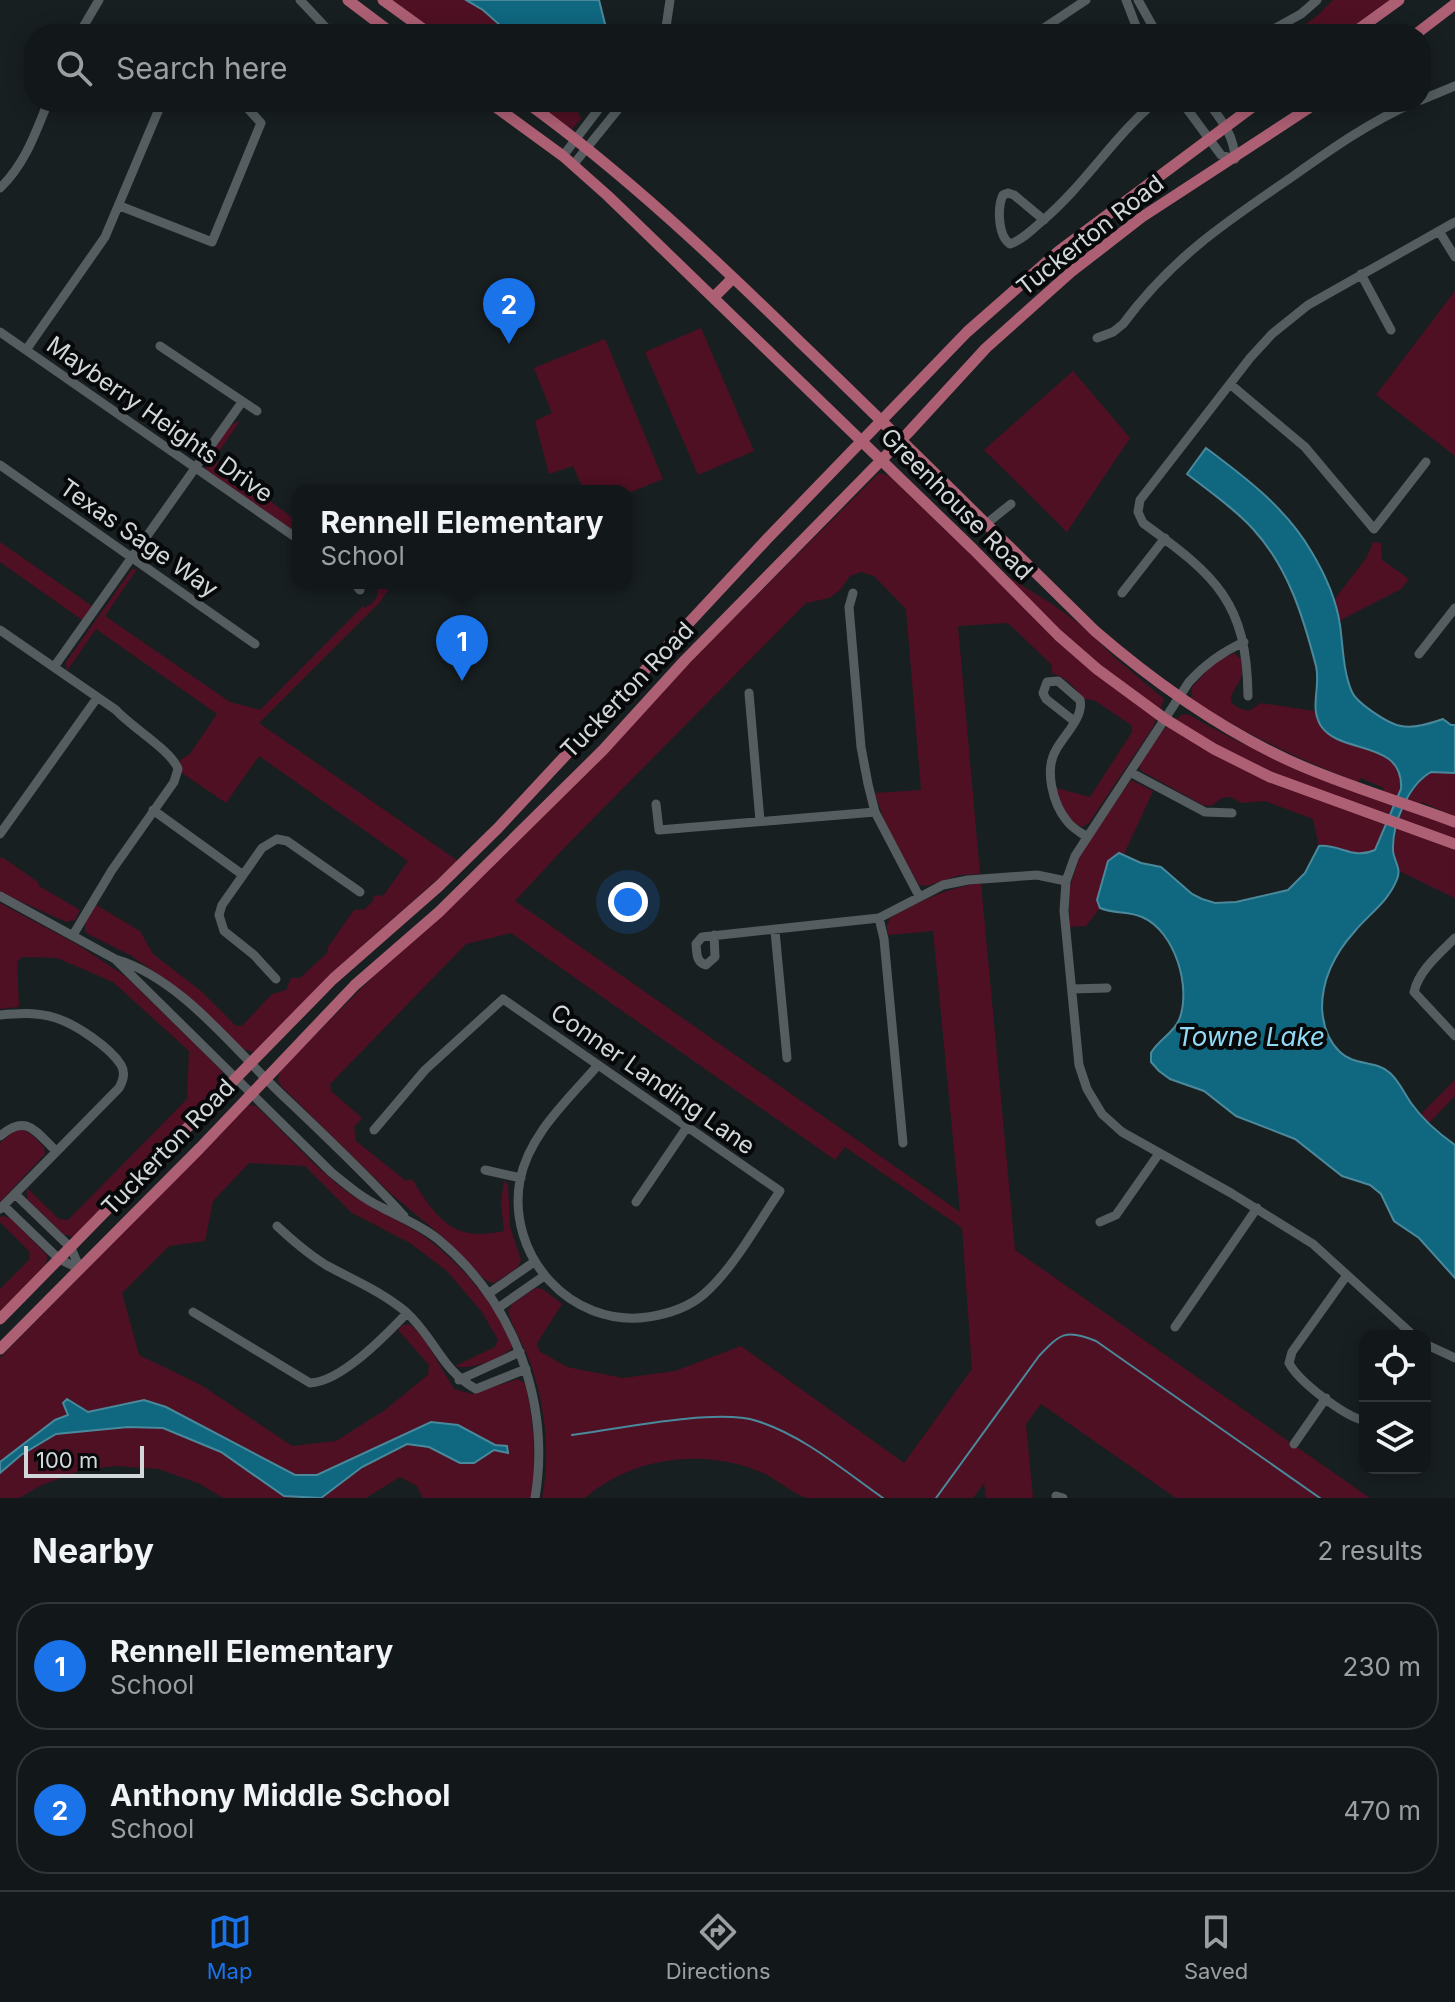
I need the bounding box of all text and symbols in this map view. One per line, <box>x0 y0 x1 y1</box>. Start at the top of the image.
search box <box>24 24 1431 112</box>
icon: search <box>52 46 96 90</box>
text: Search here <box>116 50 288 86</box>
street label: Tuckerton Road <box>1011 169 1169 301</box>
pin: 2 <box>483 278 535 344</box>
street label: Mayberry Heights Drive <box>41 330 279 508</box>
street label: Greenhouse Road <box>875 422 1039 586</box>
street label: Texas Sage Way <box>54 473 224 603</box>
popup <box>292 485 632 589</box>
text: Rennell Elementary <box>320 504 604 540</box>
text: School <box>320 540 405 571</box>
pin: 1 <box>436 615 488 681</box>
street label: Tuckerton Road <box>555 616 699 764</box>
your location <box>608 882 648 922</box>
street label: Conner Landing Lane <box>545 998 761 1160</box>
water label: Towne Lake <box>1177 1021 1325 1052</box>
street label: Tuckerton Road <box>96 1073 240 1221</box>
map controls <box>1359 1330 1431 1474</box>
button: locate <box>1359 1330 1431 1402</box>
button: layers <box>1359 1402 1431 1474</box>
scale bar <box>24 1442 144 1478</box>
text: 100 m <box>36 1447 98 1473</box>
text: Nearby <box>32 1530 154 1571</box>
text: 2 results <box>1318 1535 1423 1566</box>
text: Rennell Elementary <box>110 1633 393 1669</box>
text: 1 <box>54 1651 66 1682</box>
text: 230 m <box>1343 1651 1421 1682</box>
text: School <box>110 1669 194 1700</box>
text: Anthony Middle School <box>110 1777 450 1813</box>
text: 2 <box>52 1795 68 1826</box>
text: 470 m <box>1343 1795 1421 1826</box>
text: School <box>110 1813 194 1844</box>
tab: Map <box>207 1910 252 1984</box>
tab: Directions <box>666 1910 771 1984</box>
tab: Saved <box>1184 1910 1248 1984</box>

